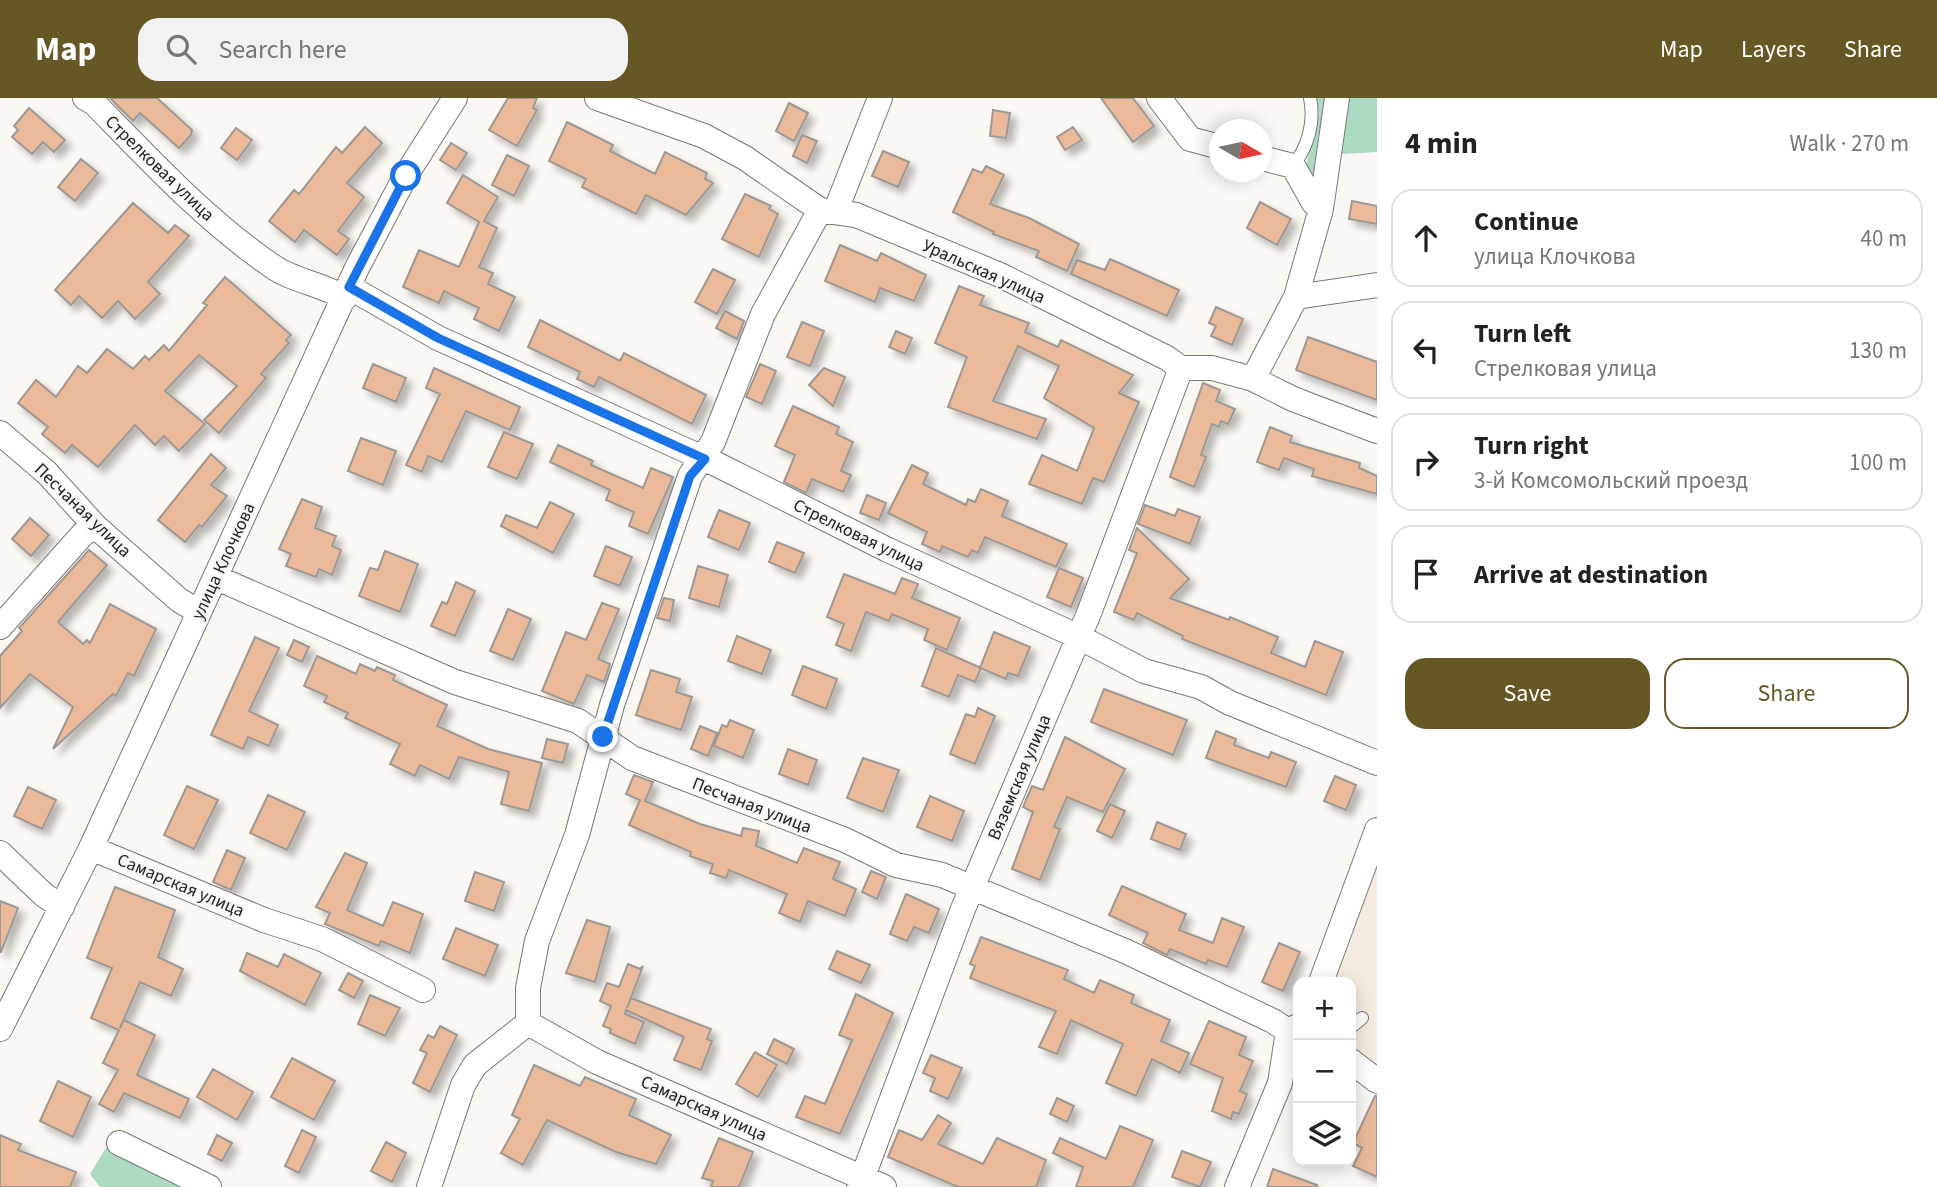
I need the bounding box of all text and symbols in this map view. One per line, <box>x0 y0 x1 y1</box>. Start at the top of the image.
search box <box>138 18 628 81</box>
text: Map <box>35 26 96 73</box>
icon: search <box>162 30 200 68</box>
text: Search here <box>218 31 347 68</box>
text: Map <box>1660 32 1703 67</box>
text: Layers <box>1741 32 1806 67</box>
text: Share <box>1844 32 1902 67</box>
street label: Стрелковая улица <box>99 110 220 227</box>
north arrow <box>1209 119 1272 182</box>
text: 4 min <box>1405 122 1478 165</box>
text: Walk · 270 m <box>1790 127 1909 160</box>
route start <box>390 160 421 191</box>
text: Continue <box>1474 203 1579 240</box>
icon: ahead <box>1407 219 1445 257</box>
text: 40 m <box>1860 222 1907 255</box>
street label: Уральская улица <box>918 233 1049 310</box>
text: улица Клочкова <box>1474 240 1636 273</box>
text: Turn left <box>1474 315 1571 352</box>
icon: left <box>1407 331 1445 369</box>
text: 130 m <box>1849 334 1907 367</box>
text: Стрелковая улица <box>1474 352 1657 385</box>
text: Turn right <box>1474 427 1589 464</box>
icon: right <box>1407 443 1445 481</box>
text: 100 m <box>1849 446 1907 479</box>
street label: Песчаная улица <box>29 458 137 563</box>
text: 3-й Комсомольский проезд <box>1474 464 1748 497</box>
street label: Стрелковая улица <box>789 493 929 578</box>
street label: улица Клочкова <box>185 499 262 624</box>
icon: arrive <box>1407 555 1445 593</box>
text: Arrive at destination <box>1474 556 1708 593</box>
button: Save <box>1405 658 1650 729</box>
button: Share <box>1664 658 1909 729</box>
street label: Вяземская улица <box>982 711 1057 844</box>
route end <box>587 721 618 752</box>
street label: Песчаная улица <box>688 771 815 840</box>
street label: Самарская улица <box>113 847 248 924</box>
map controls <box>1293 977 1356 1166</box>
button: + <box>1293 977 1356 1040</box>
button: − <box>1293 1040 1356 1103</box>
street label: Самарская улица <box>637 1069 771 1148</box>
button: layers <box>1293 1103 1356 1166</box>

